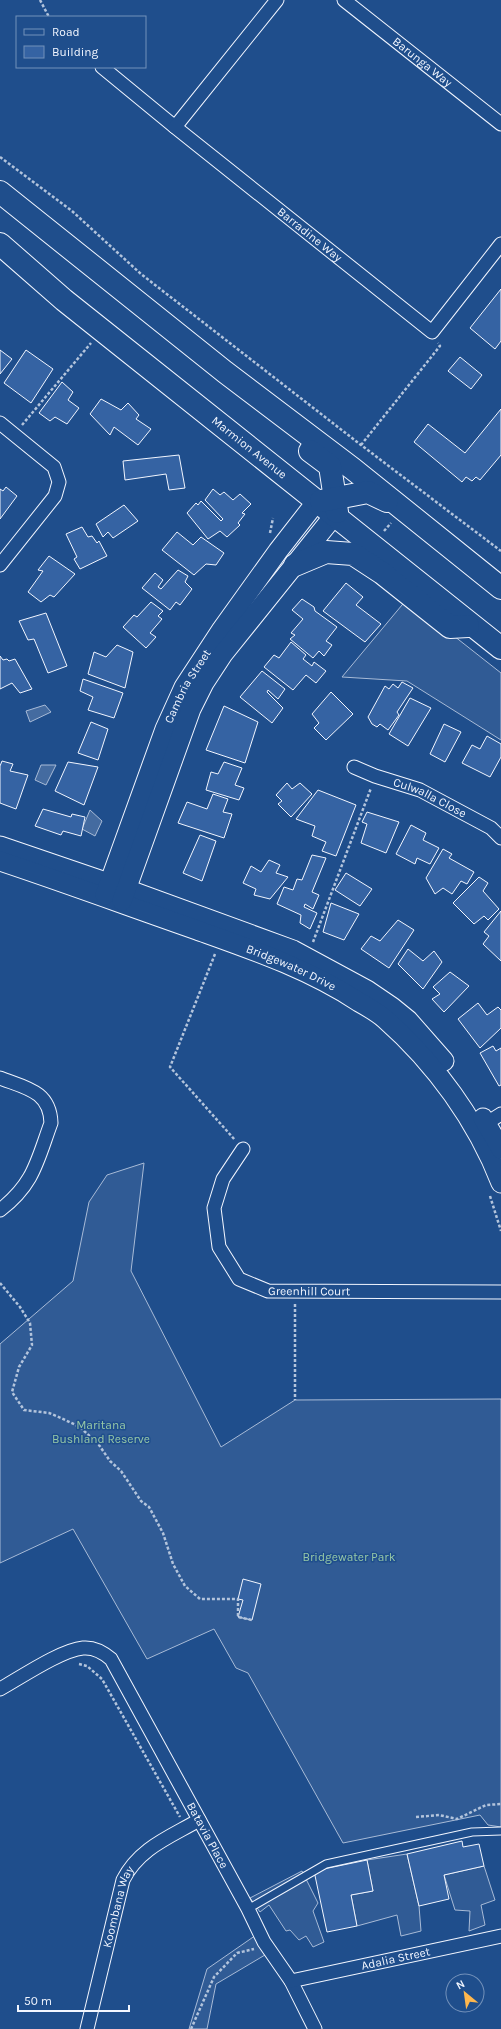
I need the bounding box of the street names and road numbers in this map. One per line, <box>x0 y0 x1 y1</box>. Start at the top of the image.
street label: Barunga Way <box>390 34 455 90</box>
street label: Barradine Way <box>275 204 345 265</box>
street label: Marmion Avenue <box>209 413 290 482</box>
street label: Cambria Street <box>162 646 214 725</box>
street label: Culwalla Close <box>392 775 469 821</box>
street label: Bridgewater Drive <box>244 941 338 994</box>
street label: Greenhill Court <box>268 1284 351 1298</box>
street label: Batavia Place <box>184 1800 231 1871</box>
street label: Koombana Way <box>100 1863 137 1949</box>
street label: Adalia Street <box>360 1944 432 1973</box>

